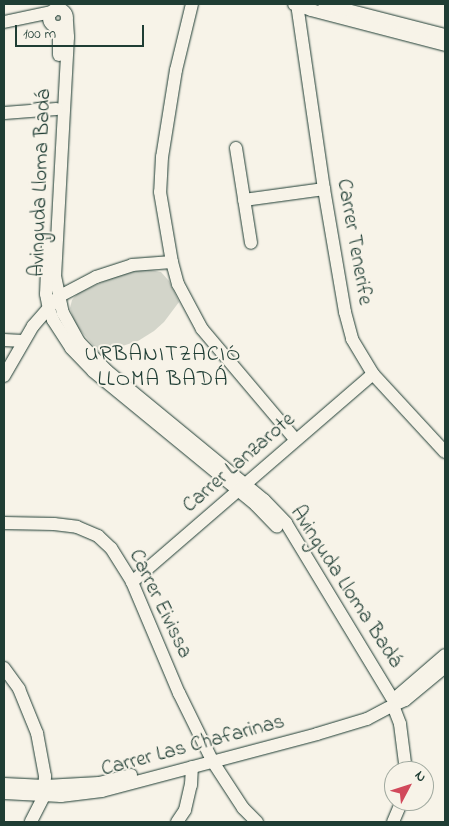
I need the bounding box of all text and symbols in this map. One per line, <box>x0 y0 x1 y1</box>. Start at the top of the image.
scale bar <box>18 15 146 47</box>
text: 100 m <box>23 23 56 45</box>
street label: Avinguda Lloma Badá <box>25 89 57 277</box>
street label: Carrer Tenerife <box>331 177 377 307</box>
district label: URBANITZACIÓ LLOMA BADÁ <box>83 342 243 394</box>
street label: Carrer Lanzarote <box>178 407 300 519</box>
street label: Avinguda Lloma Badá <box>284 501 408 673</box>
street label: Carrer Eivissa <box>123 545 197 663</box>
street label: Carrer Las Chafarinas <box>99 709 287 783</box>
north arrow <box>384 761 434 811</box>
text: N <box>409 766 431 787</box>

